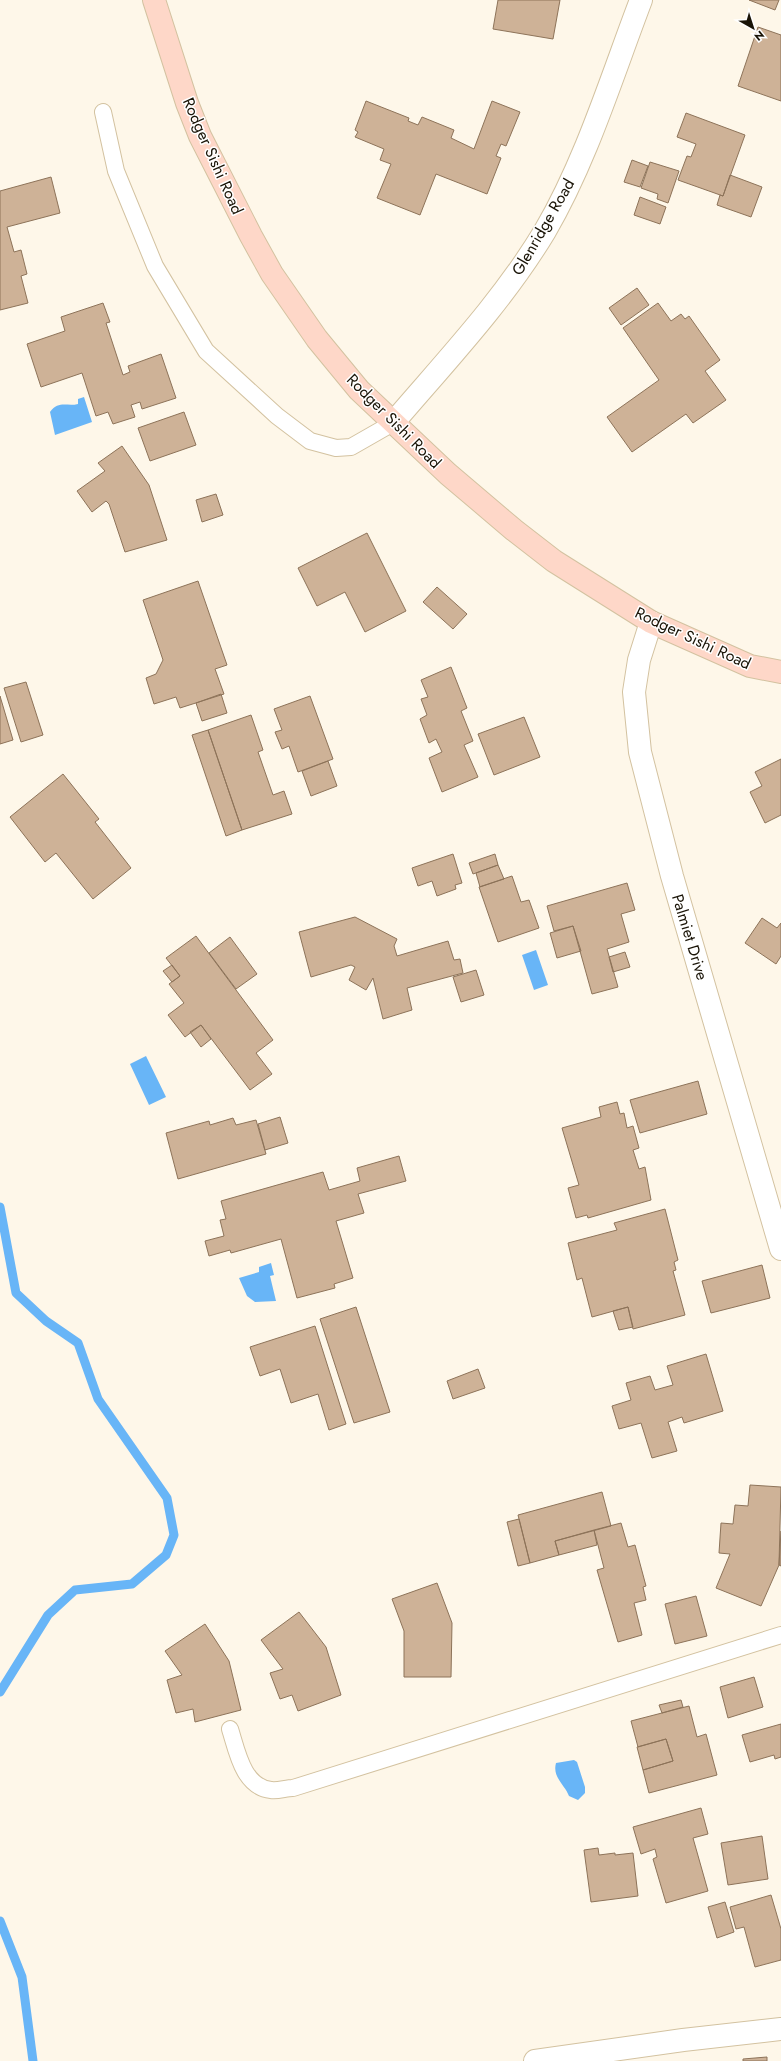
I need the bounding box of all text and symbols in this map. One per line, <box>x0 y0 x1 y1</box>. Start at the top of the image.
north arrow <box>733 8 773 48</box>
text: N <box>751 27 768 45</box>
street label: Rodger Sishi Road <box>177 94 249 218</box>
street label: Glenridge Road <box>506 174 580 280</box>
street label: Rodger Sishi Road <box>341 368 447 474</box>
street label: Rodger Sishi Road <box>631 601 755 675</box>
street label: Palmiet Drive <box>666 891 714 983</box>

